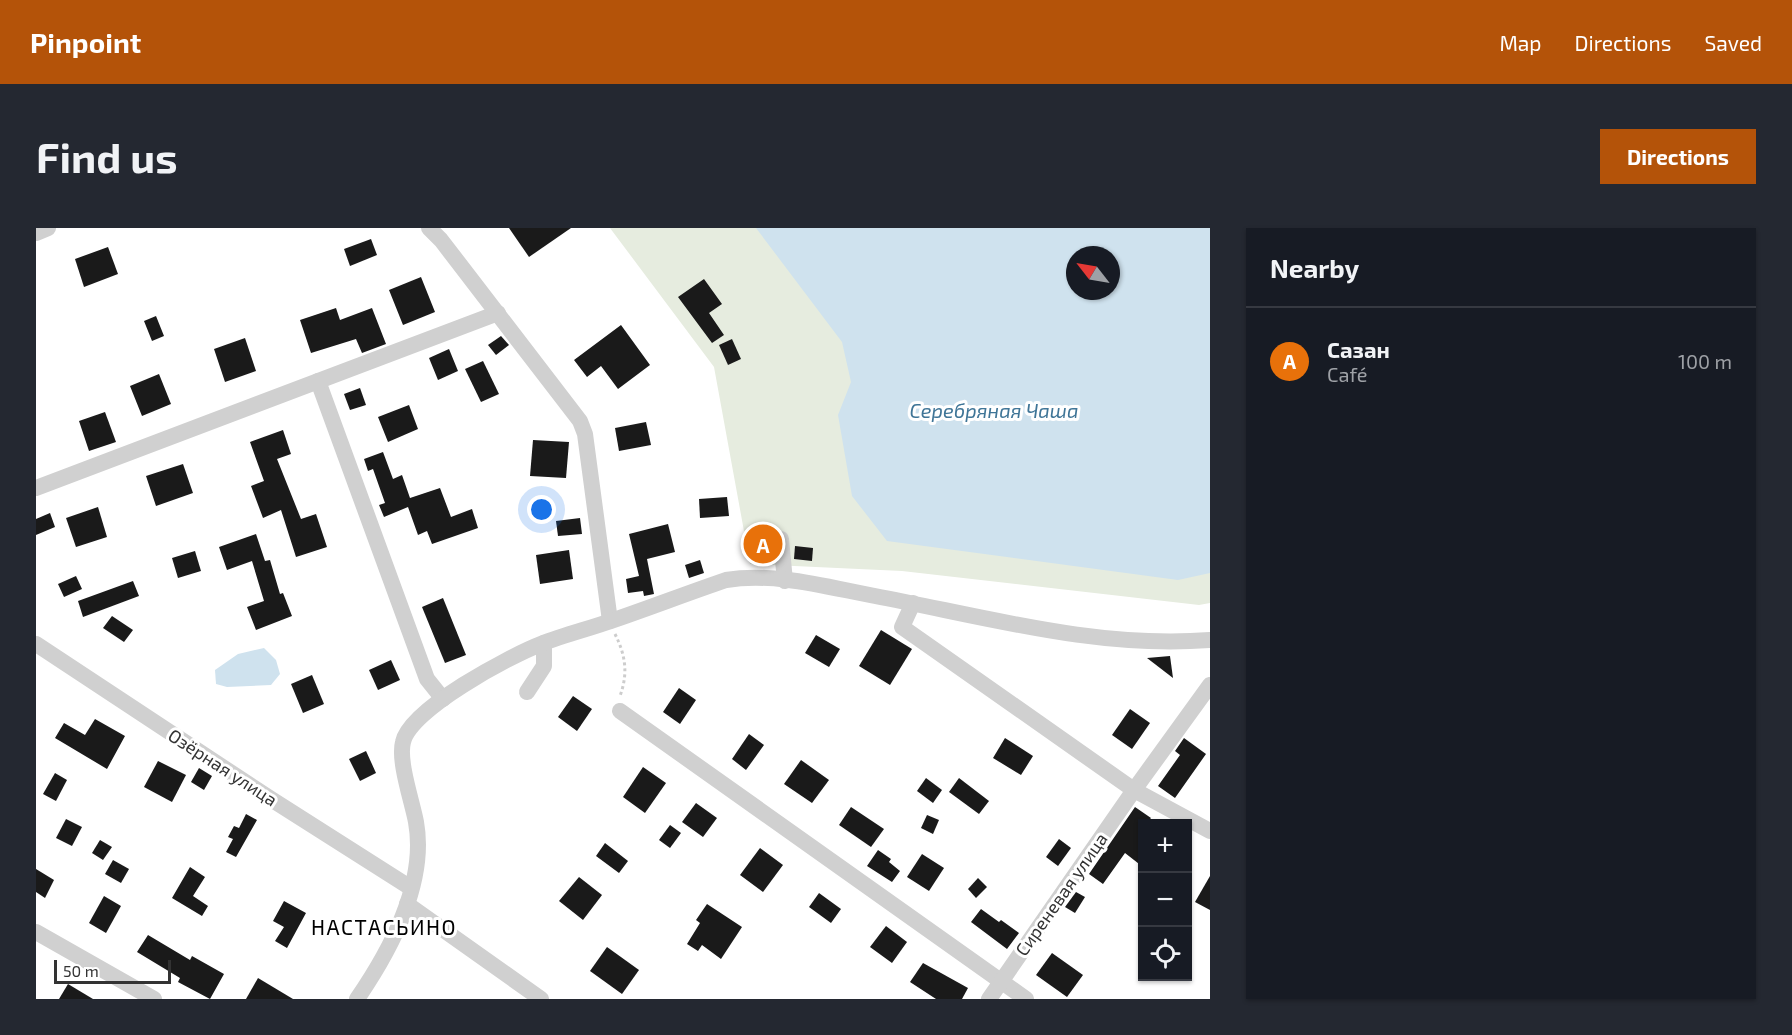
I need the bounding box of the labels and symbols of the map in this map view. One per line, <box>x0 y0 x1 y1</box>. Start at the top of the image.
north arrow <box>1066 246 1120 300</box>
water label: Серебряная Чаша <box>910 398 1078 422</box>
your location <box>527 495 556 524</box>
pin: A <box>744 522 782 566</box>
street label: Озёрная улица <box>164 724 282 810</box>
street label: Сиреневая улица <box>1010 828 1112 960</box>
district label: НАСТАСЬИНО <box>311 914 457 939</box>
scale bar <box>54 957 171 984</box>

